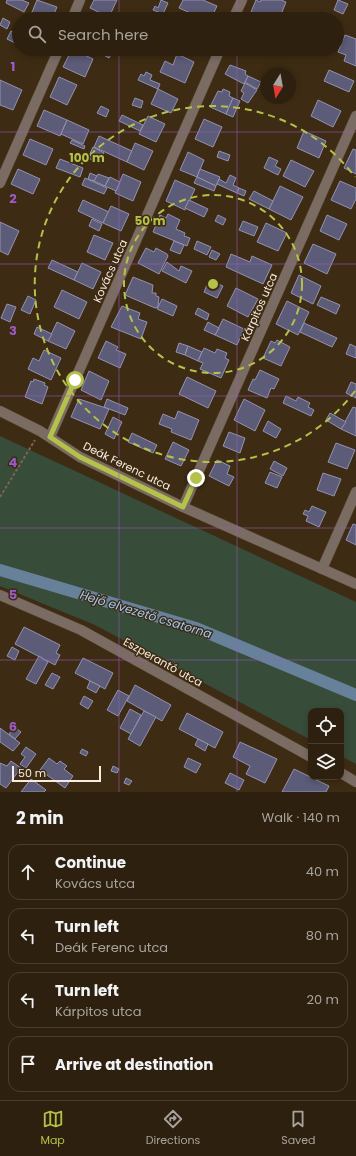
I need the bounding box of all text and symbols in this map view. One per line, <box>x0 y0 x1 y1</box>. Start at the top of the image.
search box <box>12 12 344 56</box>
icon: search <box>26 23 48 45</box>
text: Search here <box>58 24 148 45</box>
text: 1 <box>11 57 15 76</box>
north arrow <box>260 68 296 104</box>
text: 100 m <box>69 149 105 166</box>
text: 2 <box>9 189 17 208</box>
text: 50 m <box>135 212 166 229</box>
street label: Kovács utca <box>89 237 131 305</box>
street label: Kárpitos utca <box>237 270 281 344</box>
centre of rings <box>206 277 220 291</box>
text: 3 <box>9 321 17 340</box>
route start <box>66 371 84 389</box>
street label: Deák Ferenc utca <box>80 438 174 494</box>
text: 4 <box>9 453 18 472</box>
route end <box>187 469 205 487</box>
text: 5 <box>9 585 17 604</box>
water label: Hejő elvezető csatorna <box>78 586 214 642</box>
street label: Eszperantó utca <box>120 634 206 690</box>
map controls <box>308 708 344 780</box>
button: locate <box>308 708 344 744</box>
text: 6 <box>9 717 17 736</box>
button: layers <box>308 744 344 780</box>
scale bar <box>12 764 101 783</box>
text: 50 m <box>18 765 46 781</box>
text: 2 min <box>16 806 64 830</box>
text: Walk · 140 m <box>262 808 340 827</box>
text: Continue <box>55 852 126 873</box>
icon: ahead <box>17 861 39 883</box>
text: 40 m <box>306 862 339 881</box>
text: Kovács utca <box>55 874 135 893</box>
text: Turn left <box>55 916 119 937</box>
icon: left <box>17 925 39 947</box>
text: 80 m <box>306 926 339 945</box>
text: Deák Ferenc utca <box>55 938 168 957</box>
text: Turn left <box>55 980 119 1001</box>
icon: left <box>17 989 39 1011</box>
text: 20 m <box>306 990 339 1009</box>
text: Kárpitos utca <box>55 1002 141 1021</box>
icon: arrive <box>17 1053 39 1075</box>
text: Arrive at destination <box>55 1054 213 1075</box>
tab: Map <box>40 1108 65 1149</box>
tab: Directions <box>146 1108 200 1149</box>
tab: Saved <box>281 1108 316 1149</box>

